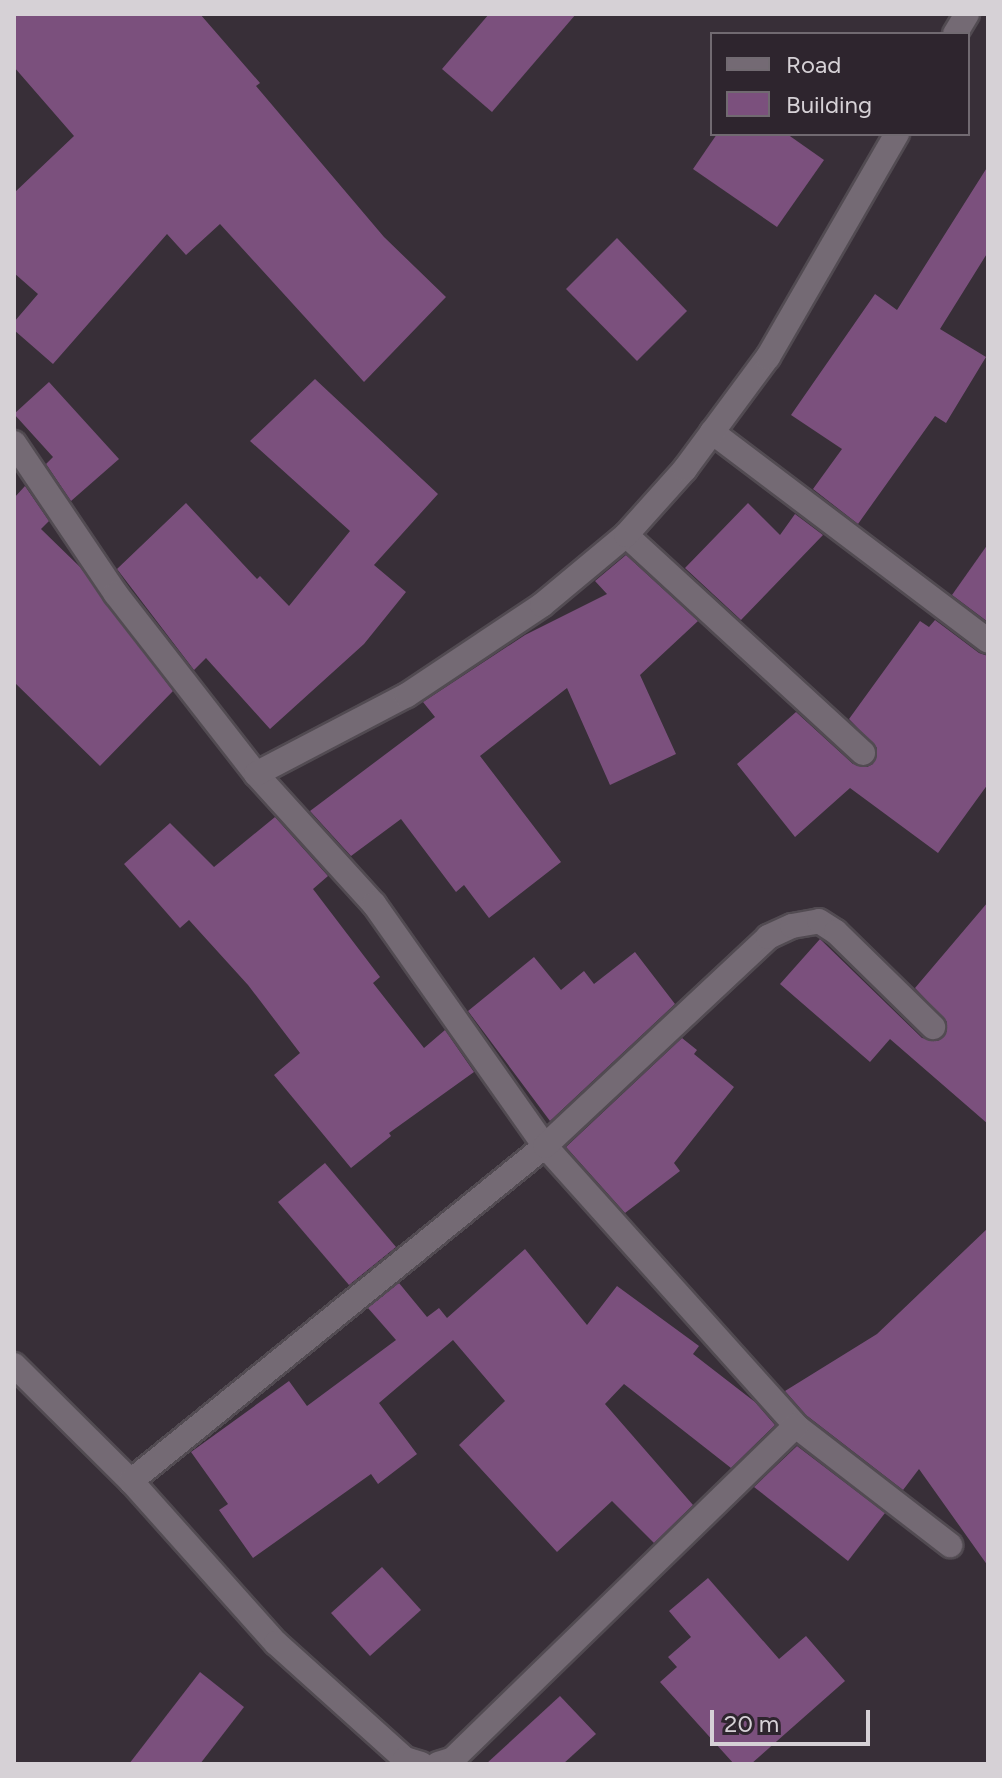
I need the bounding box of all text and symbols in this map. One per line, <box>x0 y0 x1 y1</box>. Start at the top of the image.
legend <box>710 32 970 136</box>
text: Road <box>786 50 841 79</box>
text: Building <box>786 90 872 119</box>
scale bar <box>714 1694 874 1744</box>
text: 20 m <box>724 1709 779 1738</box>

